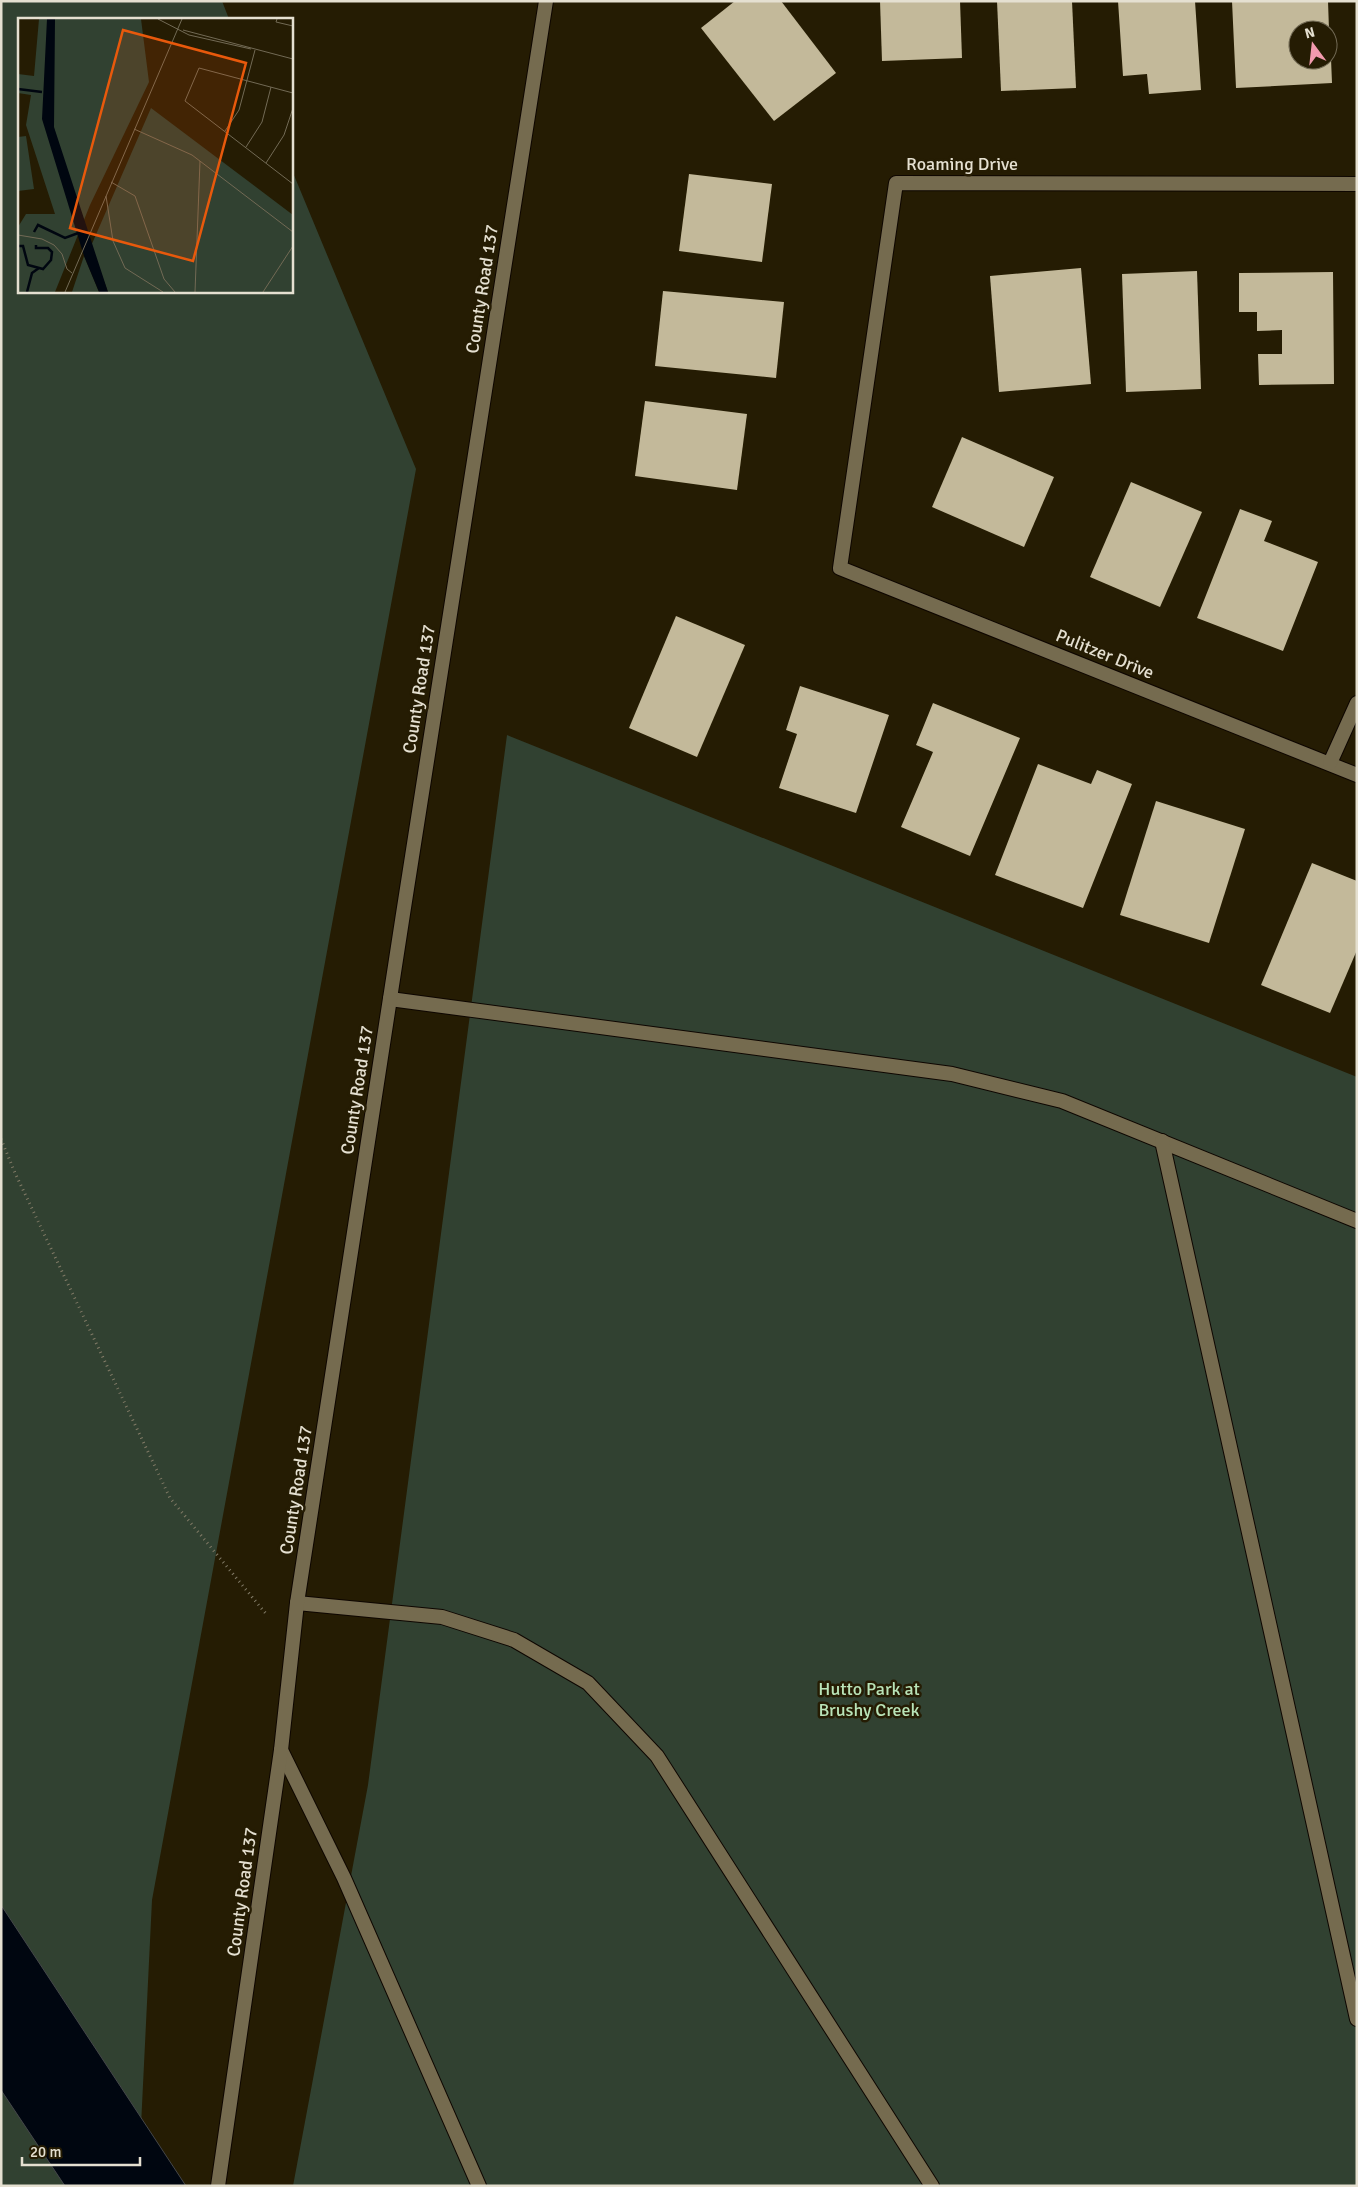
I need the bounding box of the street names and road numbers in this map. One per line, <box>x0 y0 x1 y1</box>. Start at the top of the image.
street label: Roaming Drive <box>906 153 1018 175</box>
street label: County Road 137 <box>461 223 503 355</box>
street label: County Road 137 <box>398 623 440 755</box>
street label: Pulitzer Drive <box>1053 624 1157 684</box>
street label: County Road 137 <box>336 1024 378 1156</box>
street label: County Road 137 <box>275 1424 317 1556</box>
street label: County Road 137 <box>222 1826 262 1958</box>

